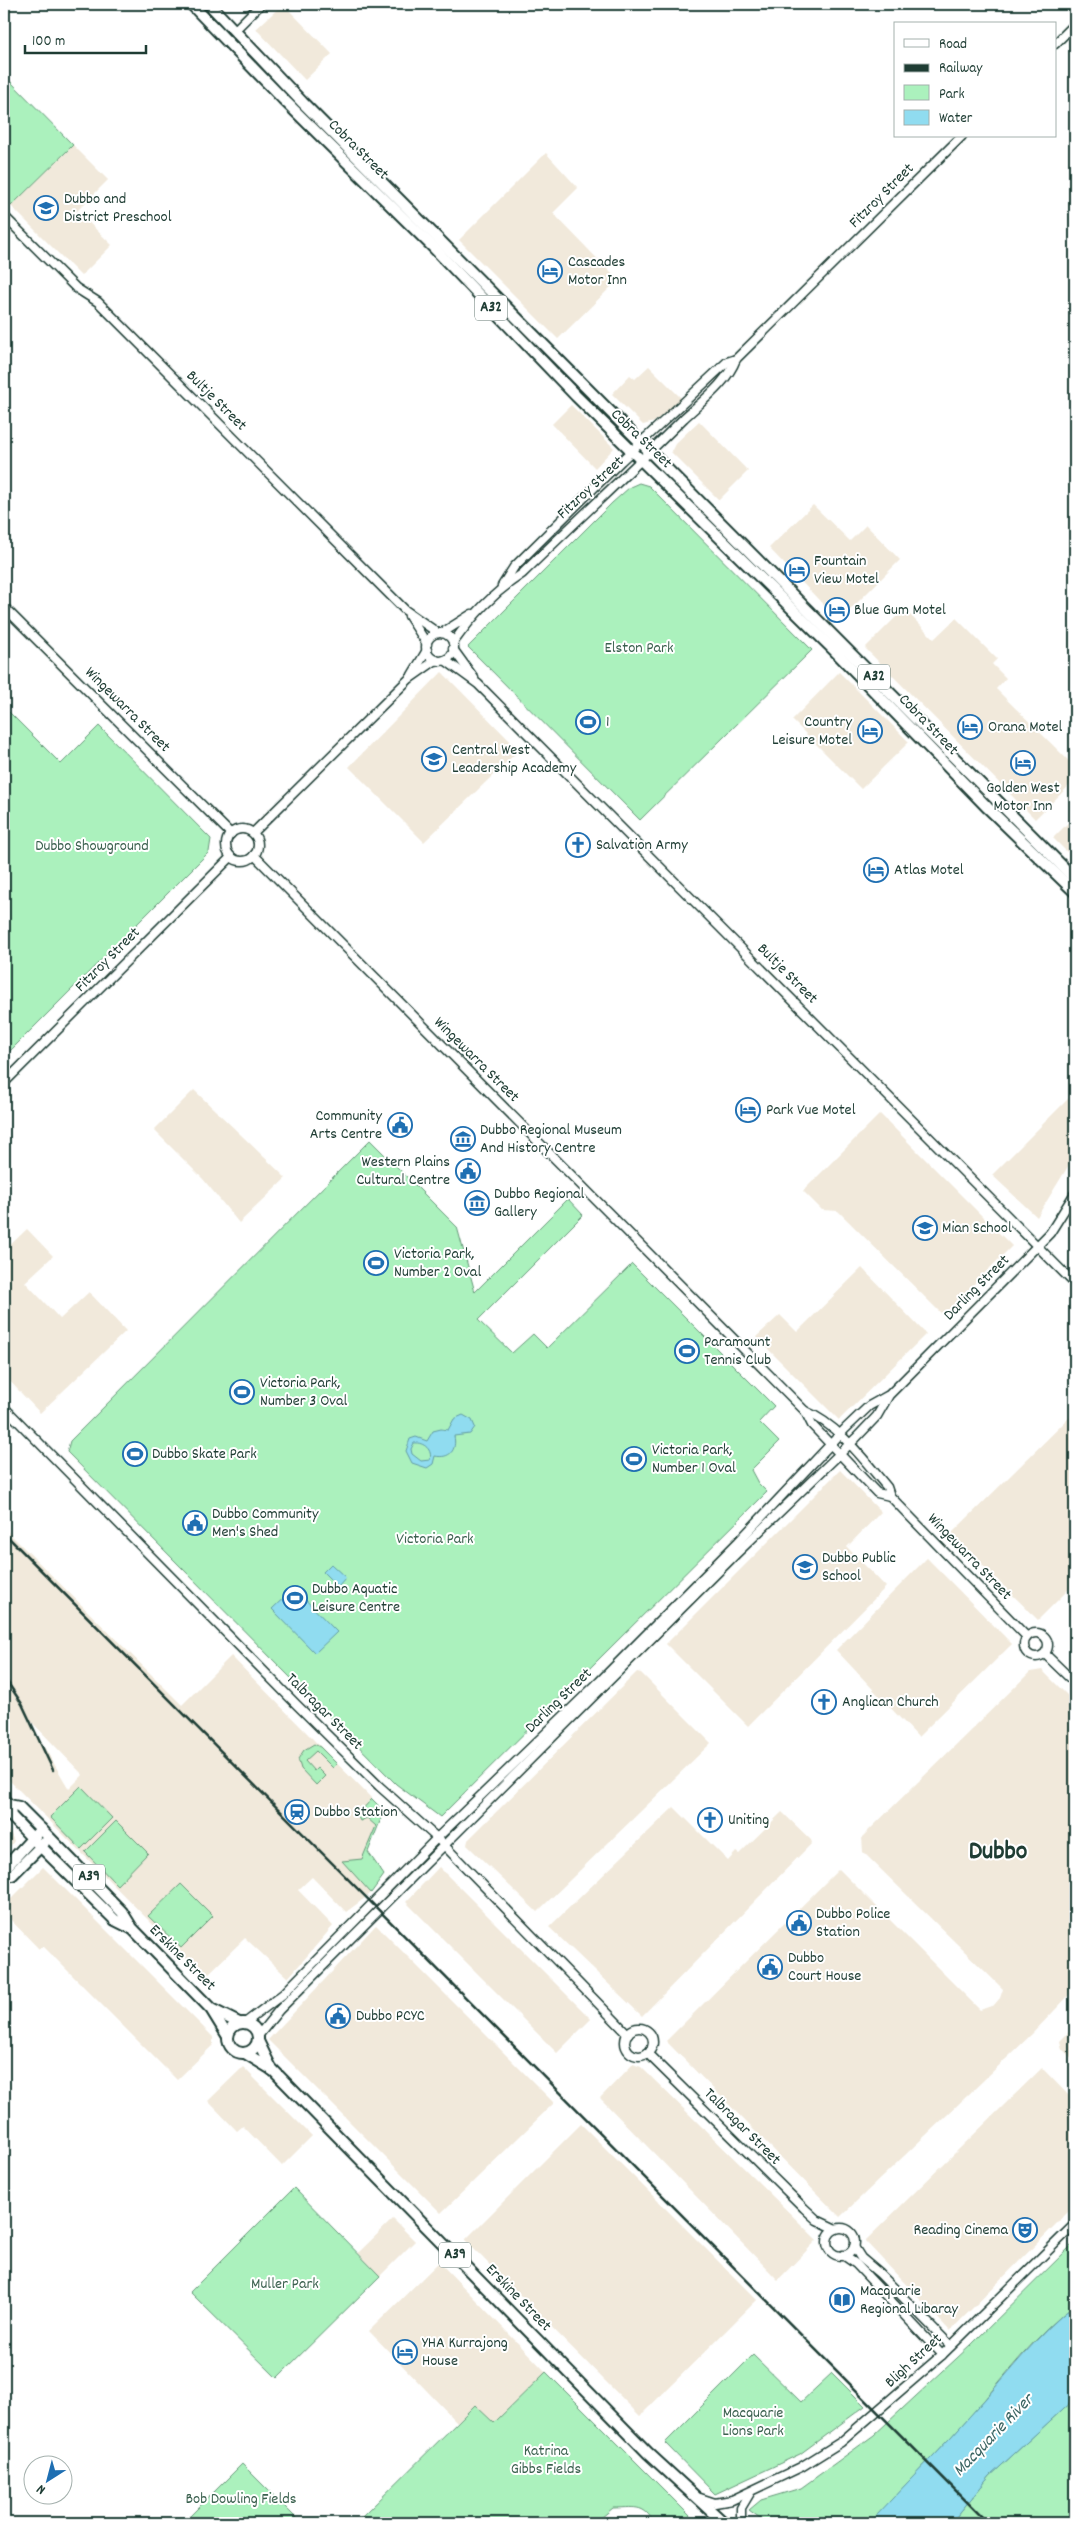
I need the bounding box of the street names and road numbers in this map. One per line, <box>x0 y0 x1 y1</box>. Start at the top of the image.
street label: Cobra Street <box>322 114 394 186</box>
street label: Fitzroy Street <box>844 158 920 234</box>
road number: A32 <box>475 296 507 320</box>
street label: Bultje Street <box>180 365 252 437</box>
street label: Cobra Street <box>605 404 677 474</box>
street label: Fitzroy Street <box>552 451 630 525</box>
street label: Wingewarra Street <box>79 662 175 758</box>
road number: A32 <box>858 664 890 690</box>
street label: Cobra Street <box>893 689 963 761</box>
street label: Fitzroy Street <box>70 922 146 998</box>
street label: Bultje Street <box>751 938 823 1010</box>
street label: Wingewarra Street <box>428 1012 524 1108</box>
street label: Darling Street <box>939 1250 1015 1326</box>
street label: Wingewarra Street <box>921 1508 1017 1606</box>
street label: Darling Street <box>520 1663 598 1739</box>
street label: Talbragar Street <box>280 1668 368 1756</box>
road number: A39 <box>73 1864 105 1890</box>
street label: Erskine Street <box>143 1919 221 1997</box>
street label: Talbragar Street <box>698 2083 786 2171</box>
road number: A39 <box>439 2242 471 2268</box>
street label: Erskine Street <box>480 2259 556 2337</box>
street label: Bligh Street <box>880 2328 948 2394</box>

